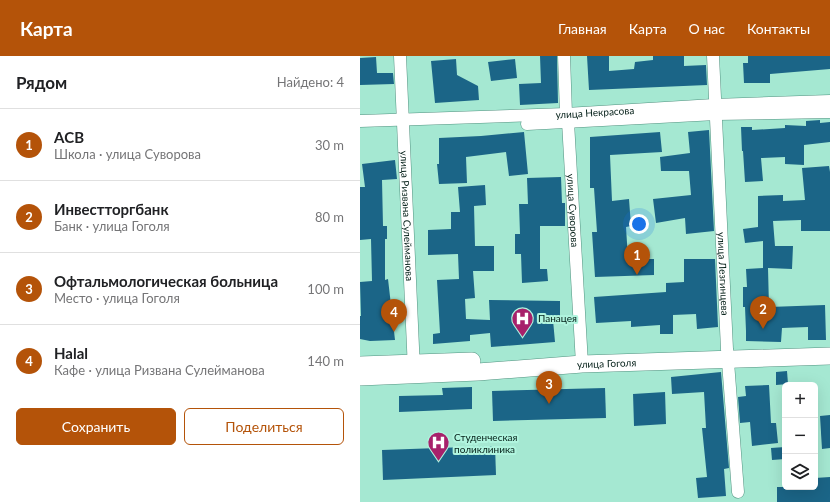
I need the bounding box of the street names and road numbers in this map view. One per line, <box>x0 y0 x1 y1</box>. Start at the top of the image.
street label: улица Некрасова <box>555 104 635 120</box>
street label: улица Ризвана Сулейманова <box>398 150 416 281</box>
street label: улица Суворова <box>565 174 581 248</box>
street label: улица Лезгинцева <box>715 232 731 316</box>
street label: улица Гоголя <box>576 356 637 370</box>

